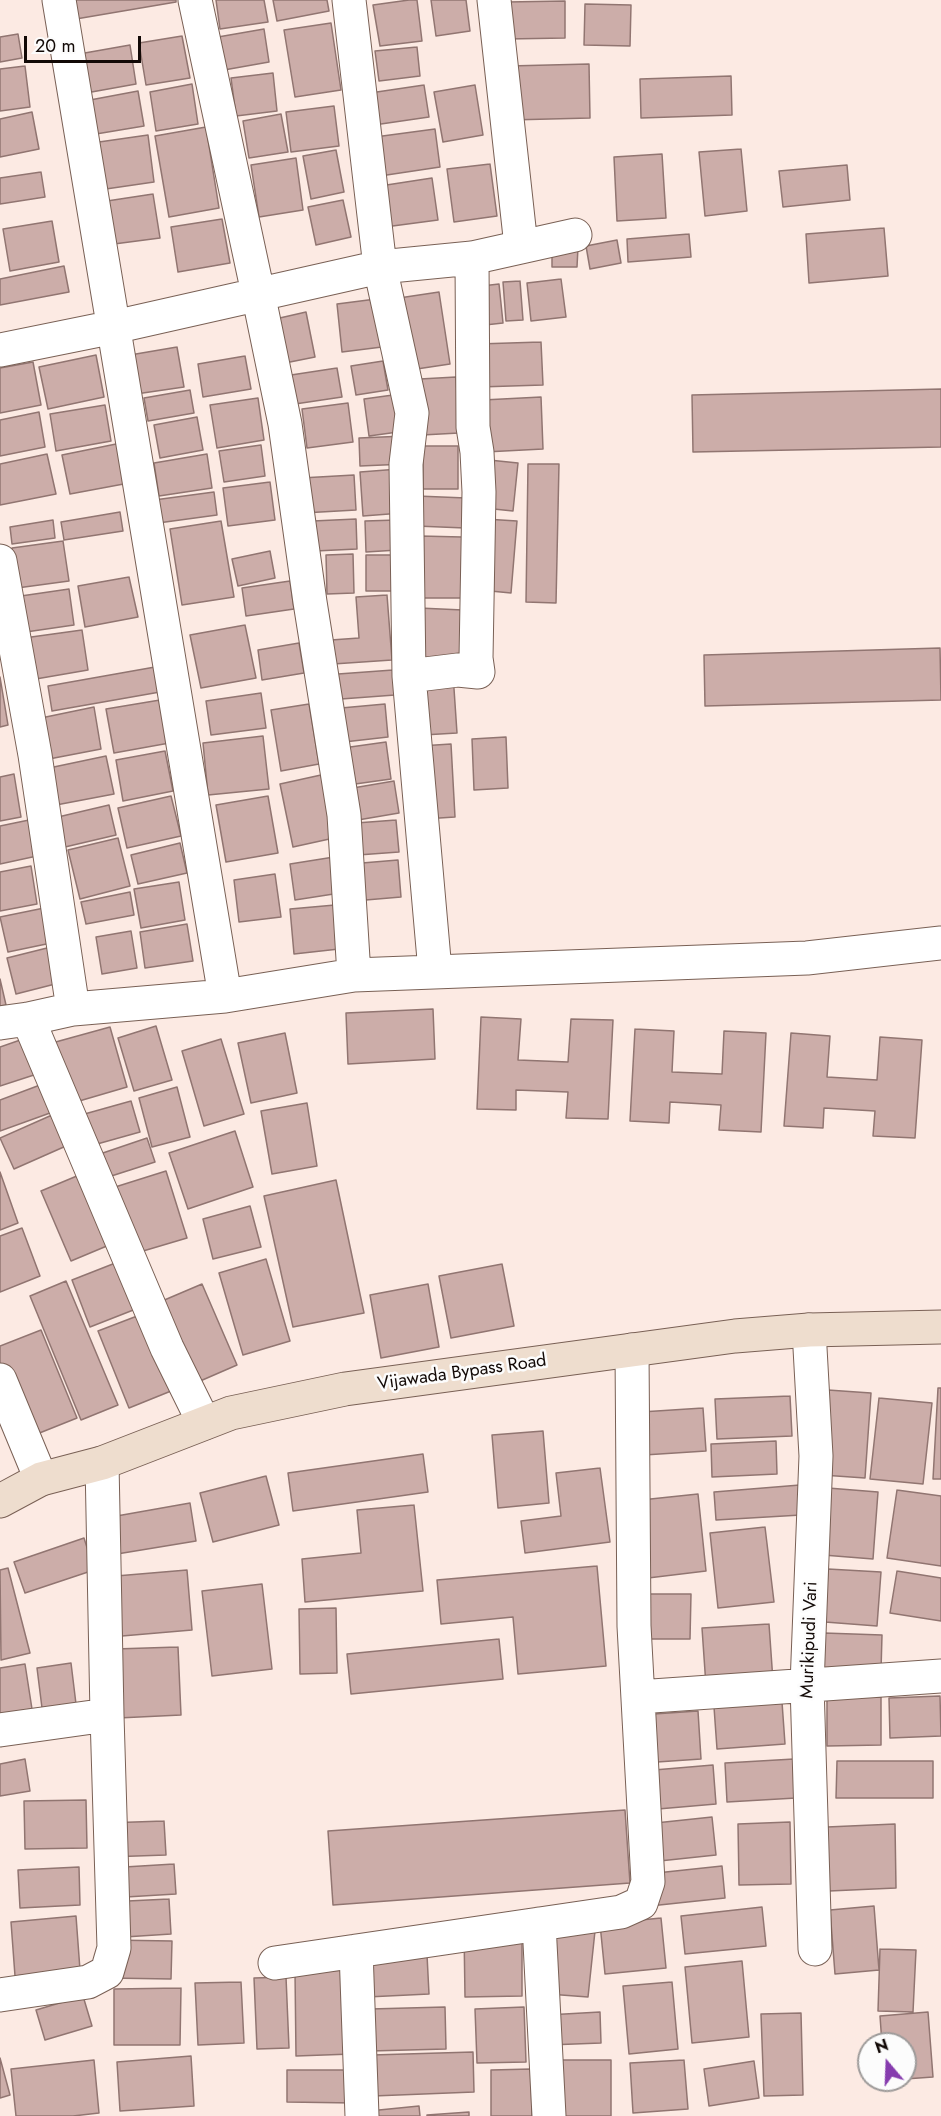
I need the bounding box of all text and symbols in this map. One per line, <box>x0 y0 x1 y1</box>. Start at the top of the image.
scale bar <box>27 24 144 62</box>
text: 20 m <box>35 33 75 59</box>
street label: Vijawada Bypass Road <box>376 1350 548 1396</box>
street label: Murikipudi Vari <box>797 1581 823 1699</box>
north arrow <box>857 2032 917 2092</box>
text: N <box>872 2033 891 2059</box>

